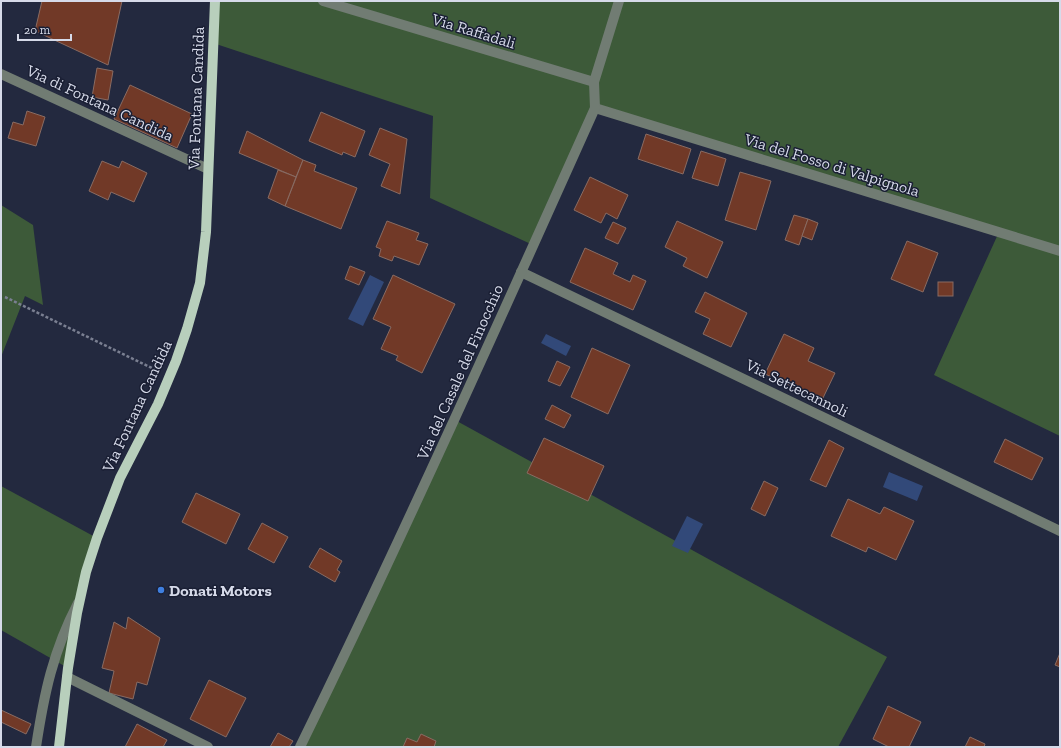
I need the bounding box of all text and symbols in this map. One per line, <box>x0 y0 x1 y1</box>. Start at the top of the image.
street label: Via Raffadali <box>429 9 519 53</box>
scale bar <box>18 16 71 42</box>
text: 20 m <box>24 23 51 37</box>
street label: Via Fontana Candida <box>184 26 208 171</box>
street label: Via di Fontana Candida <box>23 60 177 146</box>
street label: Via del Fosso di Valpignola <box>741 129 922 201</box>
street label: Via del Casale del Finocchio <box>412 281 507 463</box>
street label: Via Fontana Candida <box>98 337 176 476</box>
street label: Via Settecannoli <box>742 355 852 421</box>
place label: Donati Motors <box>169 581 272 600</box>
marker: Donati Motors <box>156 585 166 595</box>

